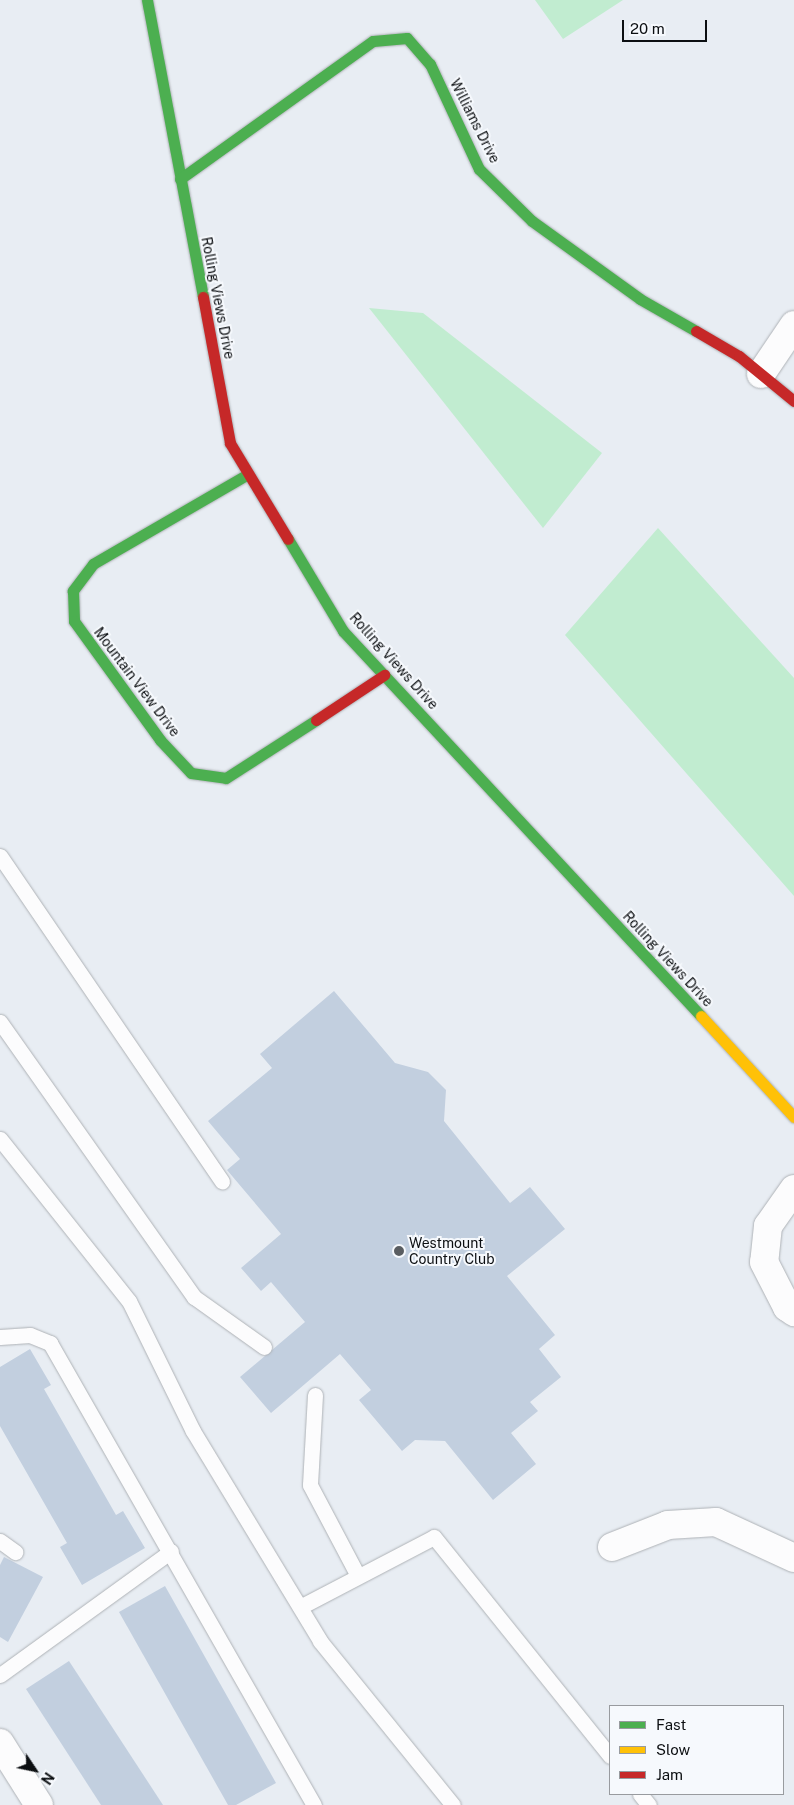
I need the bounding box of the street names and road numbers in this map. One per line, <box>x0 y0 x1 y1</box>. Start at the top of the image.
street label: Williams Drive <box>447 76 503 166</box>
street label: Rolling Views Drive <box>198 235 238 361</box>
street label: Rolling Views Drive <box>346 609 442 713</box>
street label: Mountain View Drive <box>90 624 184 740</box>
street label: Rolling Views Drive <box>619 908 717 1010</box>

